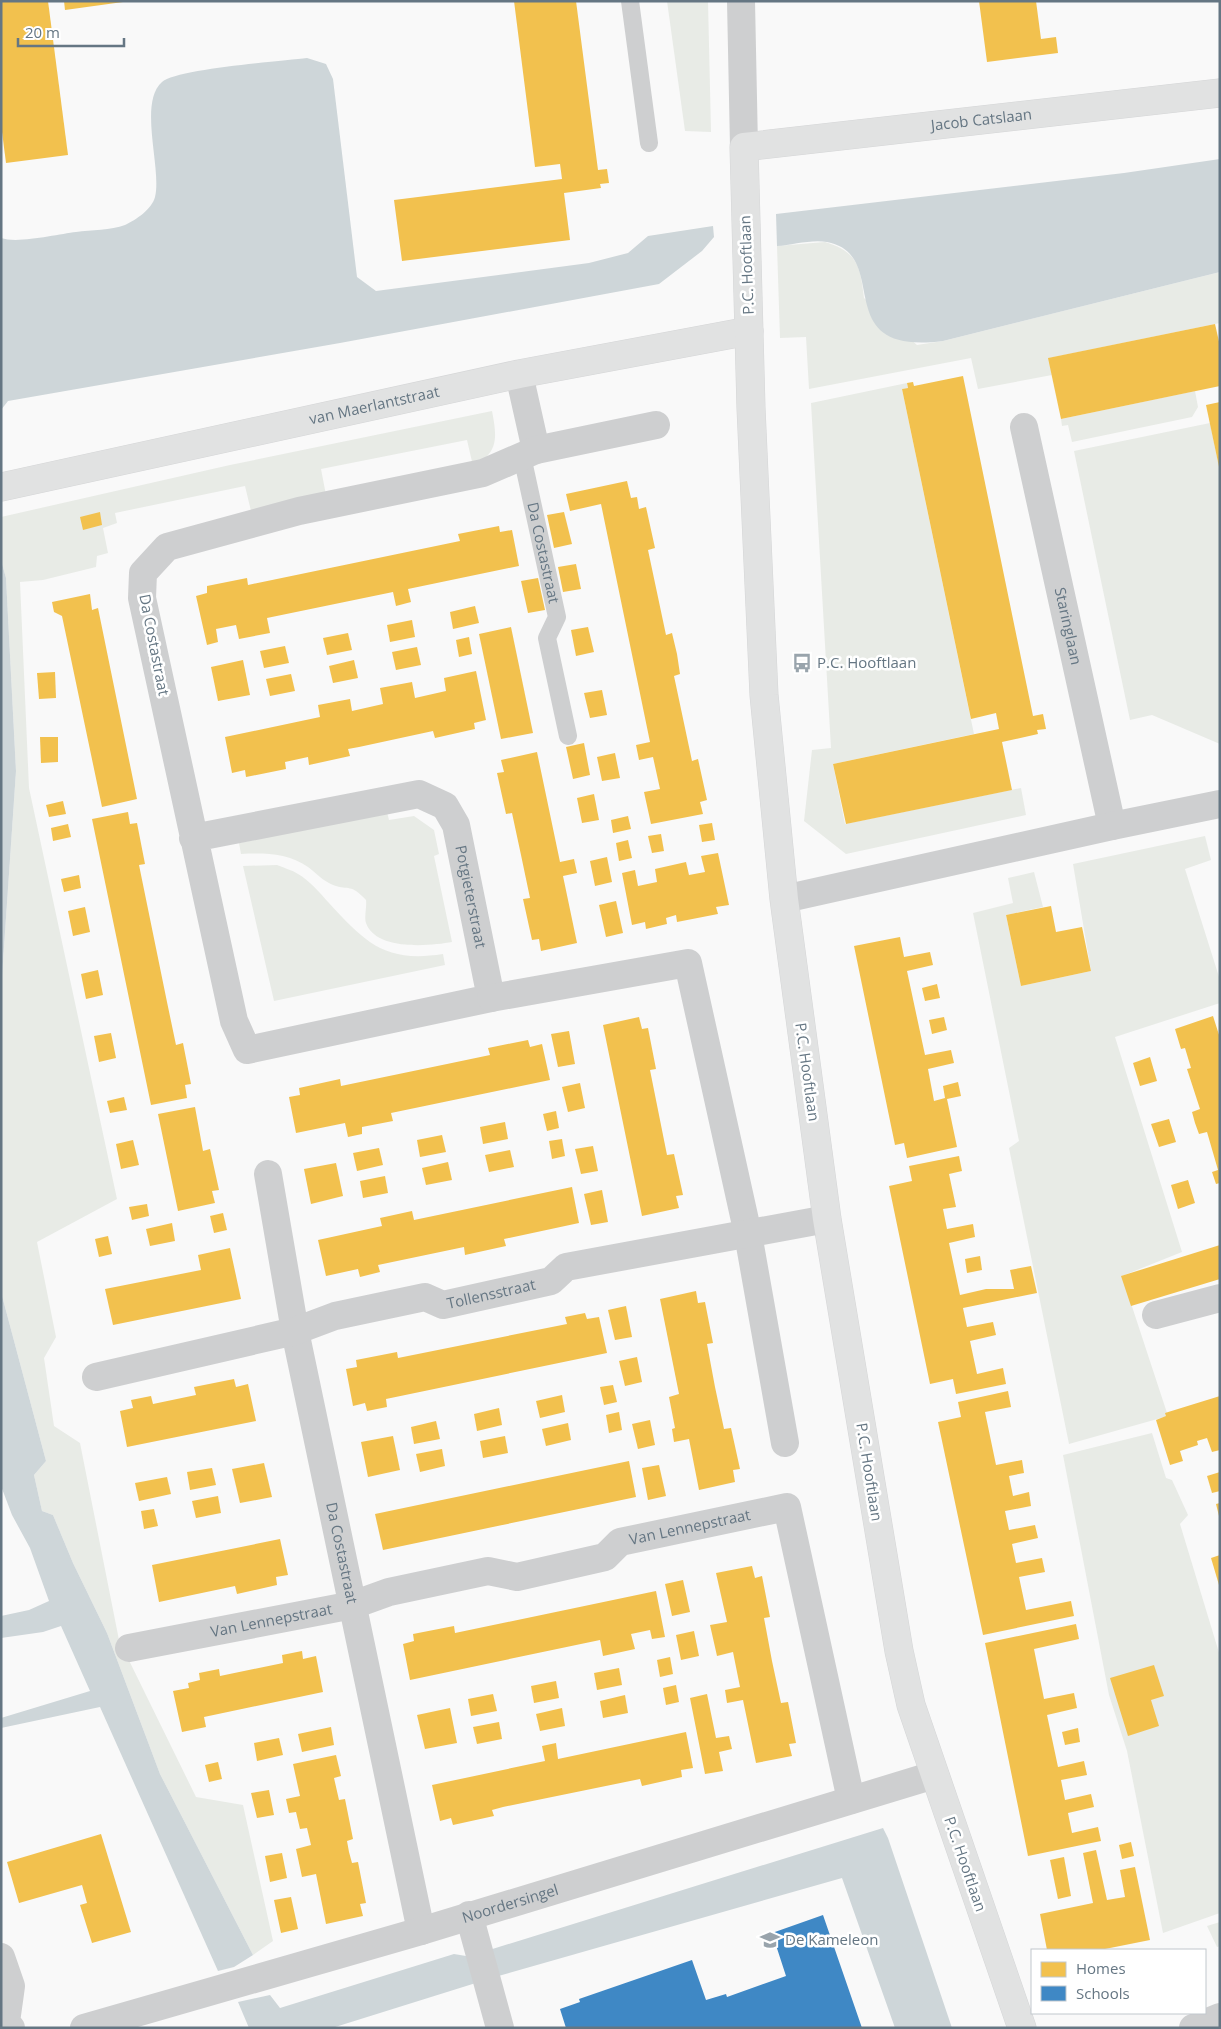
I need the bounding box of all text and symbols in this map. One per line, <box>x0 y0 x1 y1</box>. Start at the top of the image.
scale bar <box>18 15 124 47</box>
text: 20 m <box>25 22 60 42</box>
street label: Jacob Catslaan <box>928 103 1033 135</box>
street label: P.C. Hooftlaan <box>734 215 758 315</box>
street label: van Maerlantstraat <box>307 381 441 429</box>
street label: Da Costastraat <box>523 500 565 605</box>
street label: Staringlaan <box>1051 585 1087 667</box>
street label: Da Costastraat <box>135 592 175 697</box>
bus stop icon: P.C. Hooftlaan <box>791 652 813 674</box>
place label: P.C. Hooftlaan <box>817 652 916 672</box>
street label: Potgieterstraat <box>451 843 492 950</box>
street label: P.C. Hooftlaan <box>791 1021 825 1122</box>
street label: Tollensstraat <box>445 1274 537 1313</box>
street label: P.C. Hooftlaan <box>852 1421 888 1522</box>
street label: Da Costastraat <box>322 1500 363 1605</box>
street label: Van Lennepstraat <box>627 1504 752 1549</box>
street label: Van Lennepstraat <box>209 1598 334 1641</box>
street label: P.C. Hooftlaan <box>940 1813 992 1914</box>
street label: Noordersingel <box>459 1879 561 1927</box>
school or university icon: De Kameleon <box>759 1929 781 1951</box>
place label: De Kameleon <box>785 1929 878 1949</box>
legend <box>1031 1949 1206 2014</box>
text: Homes <box>1076 1958 1126 1978</box>
text: Schools <box>1076 1983 1130 2003</box>

